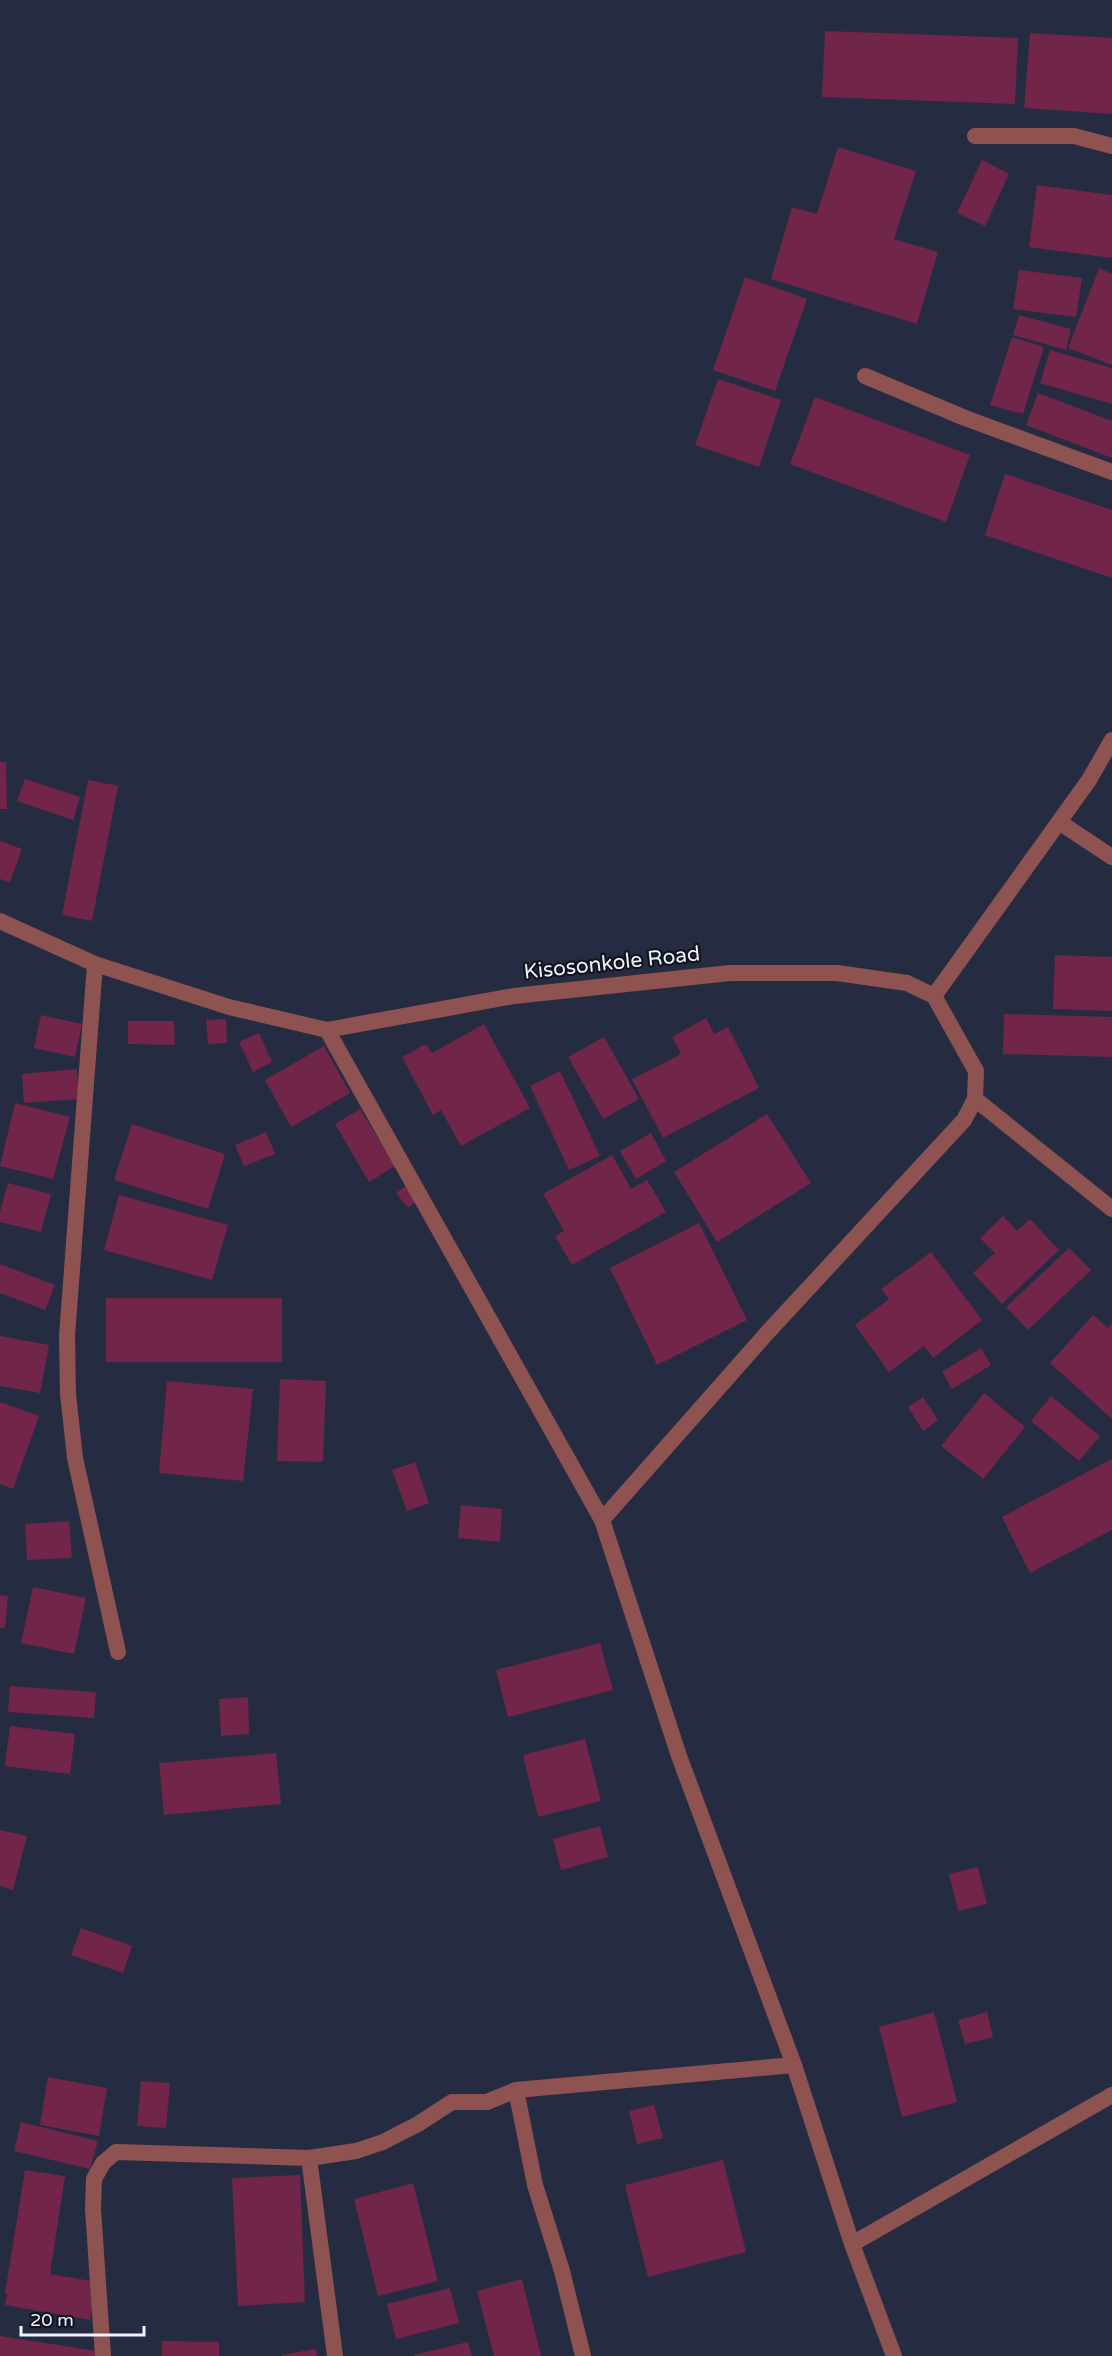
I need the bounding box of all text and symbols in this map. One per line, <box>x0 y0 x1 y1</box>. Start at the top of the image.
street label: Kisosonkole Road <box>523 941 701 985</box>
scale bar <box>21 2299 144 2337</box>
text: 20 m <box>30 2309 74 2331</box>

